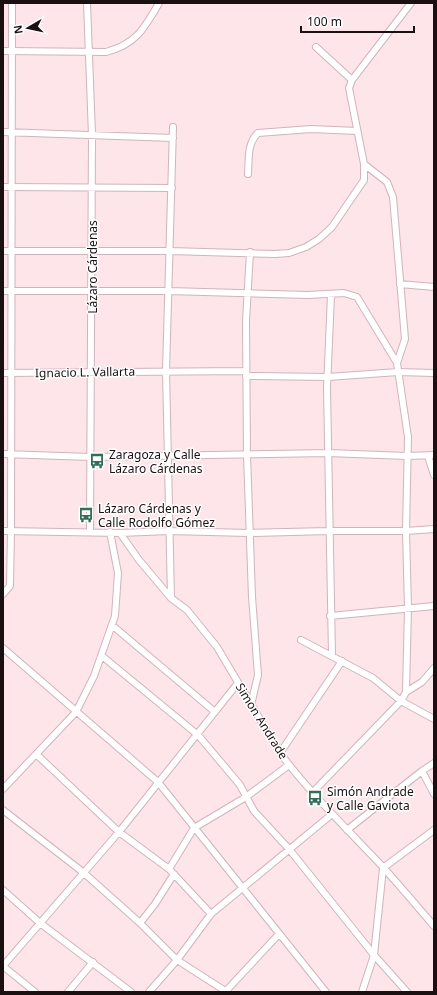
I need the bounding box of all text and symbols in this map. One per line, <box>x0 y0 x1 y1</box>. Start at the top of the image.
north arrow <box>8 8 48 48</box>
scale bar <box>301 8 414 34</box>
text: 100 m <box>307 13 342 30</box>
text: N <box>10 24 26 35</box>
street label: Lázaro Cárdenas <box>84 220 101 314</box>
street label: Ignacio L. Vallarta <box>35 363 135 381</box>
place label: Zaragoza y Calle Lázaro Cárdenas <box>109 446 203 477</box>
bus stop icon: Zaragoza y Calle Lázaro Cárdenas <box>88 452 106 470</box>
place label: Lázaro Cárdenas y Calle Rodolfo Gómez <box>98 500 215 531</box>
bus stop icon: Lázaro Cárdenas y Calle Rodolfo Gómez <box>77 506 95 524</box>
street label: Simon Andrade <box>232 680 292 762</box>
place label: Simón Andrade y Calle Gaviota <box>327 783 414 814</box>
bus stop icon: Simón Andrade y Calle Gaviota <box>306 789 324 807</box>

